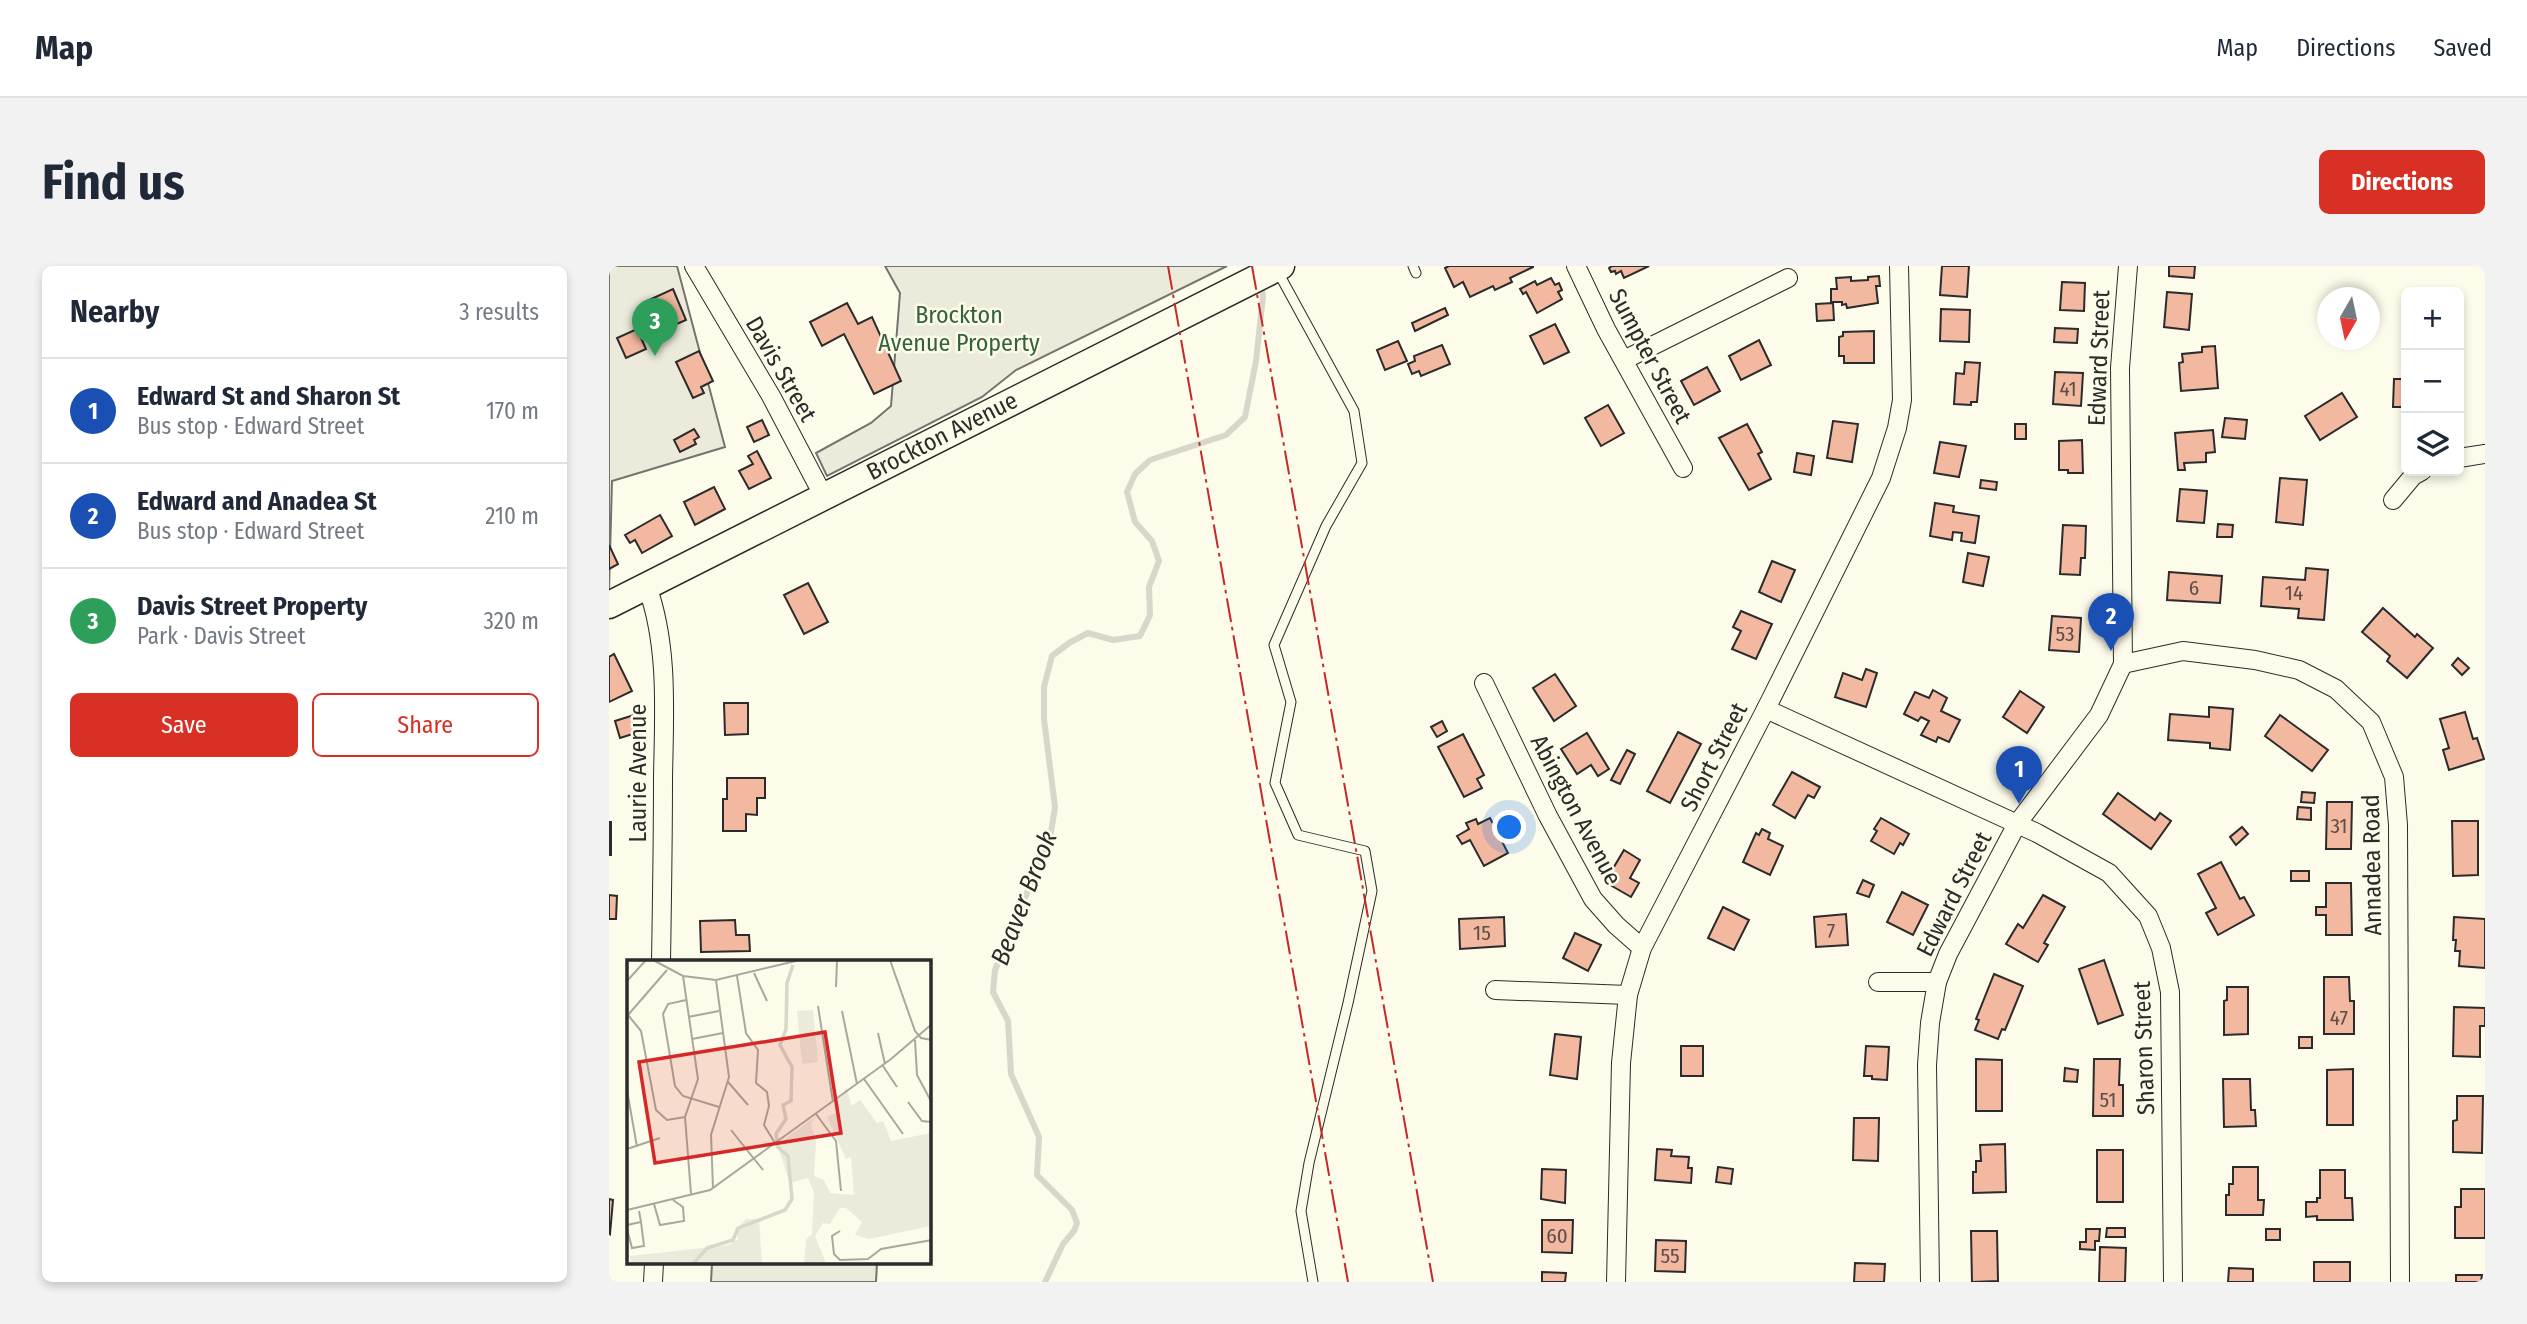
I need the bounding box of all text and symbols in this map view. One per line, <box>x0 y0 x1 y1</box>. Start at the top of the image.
text: Map <box>35 28 93 68</box>
text: Map <box>2217 34 2258 62</box>
text: Directions <box>2296 34 2395 62</box>
text: Saved <box>2433 34 2492 62</box>
button: Directions <box>2319 150 2485 214</box>
text: Find us <box>42 153 185 212</box>
street label: Sumpter Street <box>1603 284 1697 428</box>
north arrow <box>2317 287 2380 350</box>
map controls <box>2401 287 2464 476</box>
button: + <box>2401 287 2464 350</box>
street label: Edward Street <box>2083 289 2115 426</box>
text: Nearby <box>70 294 159 330</box>
text: 3 results <box>459 298 539 326</box>
pin: 3 <box>632 298 678 356</box>
park label: Brockton Avenue Property <box>878 301 1040 357</box>
street label: Davis Street <box>740 311 822 427</box>
button: − <box>2401 350 2464 413</box>
house number: 41 <box>2059 376 2077 402</box>
text: Edward St and Sharon St <box>137 381 400 412</box>
street label: Brockton Avenue <box>862 386 1022 486</box>
text: 1 <box>88 397 98 425</box>
text: 170 m <box>486 397 539 425</box>
text: Bus stop · Edward Street <box>137 412 364 440</box>
button: layers <box>2401 413 2464 476</box>
text: Edward and Anadea St <box>137 486 377 517</box>
text: 2 <box>88 502 98 530</box>
text: 210 m <box>485 502 539 530</box>
text: Bus stop · Edward Street <box>137 517 364 545</box>
house number: 6 <box>2189 575 2199 601</box>
house number: 14 <box>2285 580 2303 606</box>
text: Davis Street Property <box>137 591 367 622</box>
pin: 2 <box>2088 593 2134 651</box>
text: 3 <box>88 607 98 635</box>
text: 320 m <box>484 607 539 635</box>
house number: 53 <box>2056 621 2074 647</box>
text: Park · Davis Street <box>137 622 305 650</box>
button: Save <box>70 693 298 757</box>
button: Share <box>312 693 539 757</box>
street label: Short Street <box>1675 698 1753 816</box>
street label: Laurie Avenue <box>624 704 652 842</box>
street label: Abington Avenue <box>1525 730 1627 890</box>
pin: 1 <box>1996 746 2042 804</box>
street label: Annadea Road <box>2357 794 2387 936</box>
your location <box>1492 810 1526 844</box>
house number: 31 <box>2330 813 2348 839</box>
water label: Beaver Brook <box>984 826 1064 969</box>
street label: Edward Street <box>1911 827 1997 961</box>
house number: 7 <box>1827 918 1835 944</box>
house number: 15 <box>1473 920 1491 946</box>
inset map <box>627 960 931 1264</box>
street label: Sharon Street <box>2128 980 2160 1115</box>
house number: 47 <box>2330 1005 2348 1031</box>
house number: 51 <box>2100 1087 2116 1113</box>
house number: 60 <box>1546 1223 1568 1249</box>
house number: 55 <box>1660 1243 1680 1269</box>

